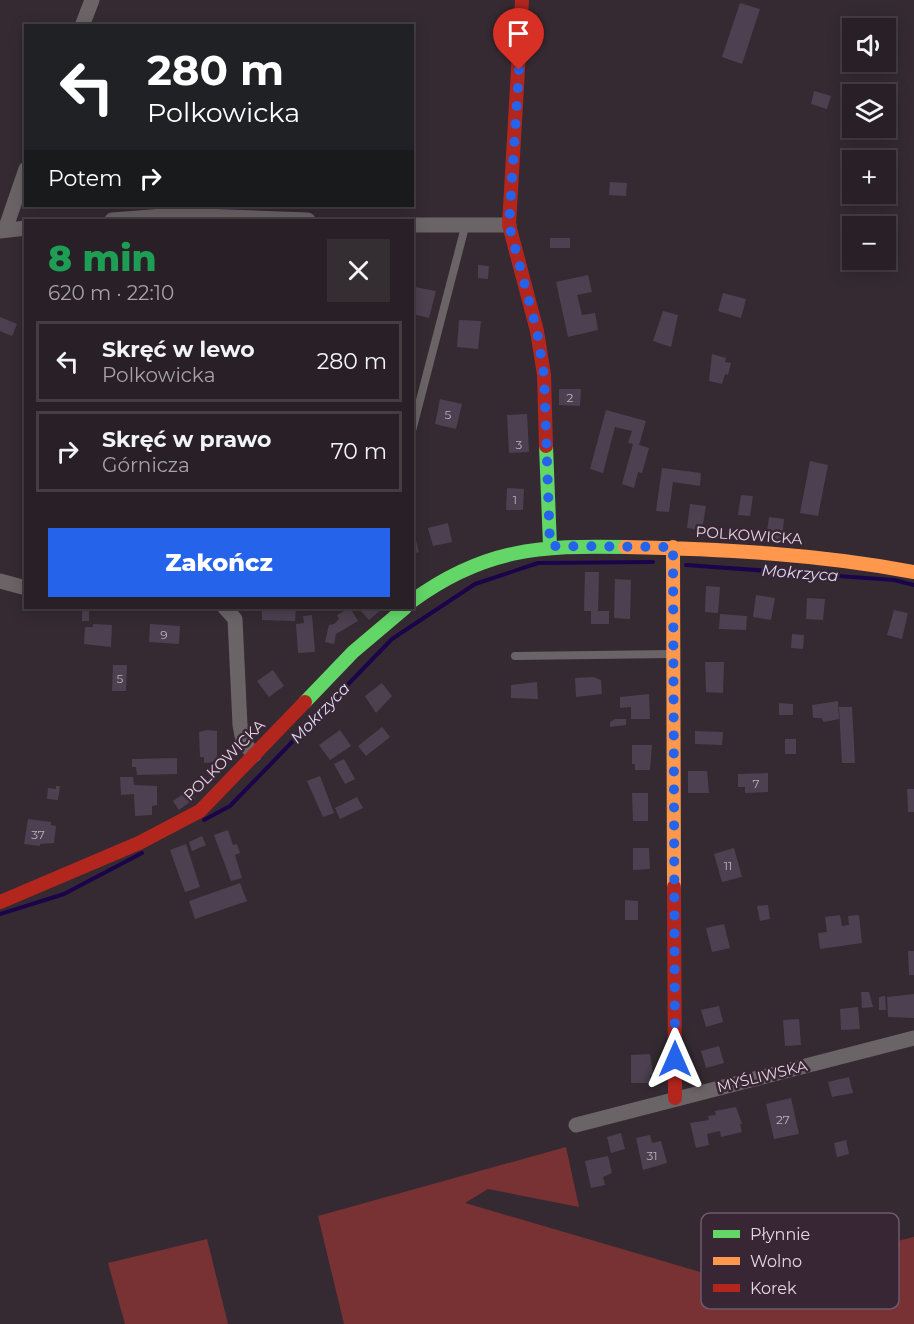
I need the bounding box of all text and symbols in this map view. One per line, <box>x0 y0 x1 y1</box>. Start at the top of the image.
pin <box>493 8 544 70</box>
icon: arrive <box>502 17 535 50</box>
map controls <box>842 18 896 270</box>
button: sound <box>842 18 896 72</box>
text: 280 m <box>147 44 284 96</box>
icon: left <box>48 48 126 126</box>
button: layers <box>842 84 896 138</box>
text: Polkowicka <box>147 96 300 129</box>
button: + <box>842 150 896 204</box>
icon: right <box>134 162 167 195</box>
text: Potem <box>48 165 122 192</box>
button: − <box>842 216 896 270</box>
text: 8 min <box>48 236 157 280</box>
button: close <box>327 239 390 302</box>
text: 620 m · 22:10 <box>48 281 174 305</box>
text: Skręć w lewo <box>102 336 255 363</box>
icon: left <box>51 345 84 378</box>
text: 280 m <box>317 348 387 375</box>
text: Polkowicka <box>102 363 215 387</box>
house number: 2 <box>567 390 574 405</box>
house number: 5 <box>445 407 452 422</box>
text: Skręć w prawo <box>102 426 271 453</box>
icon: right <box>51 435 84 468</box>
house number: 3 <box>516 437 523 452</box>
text: 70 m <box>331 438 387 465</box>
text: Górnicza <box>102 453 190 477</box>
house number: 1 <box>513 492 517 507</box>
street label: POLKOWICKA <box>695 522 803 548</box>
button: Zakończ <box>48 528 390 597</box>
water label: Mokrzyca <box>761 561 839 585</box>
house number: 9 <box>160 627 168 642</box>
house number: 5 <box>117 671 124 686</box>
water label: Mokrzyca <box>286 679 354 747</box>
street label: POLKOWICKA <box>179 715 269 805</box>
house number: 7 <box>752 776 760 791</box>
house number: 37 <box>31 827 45 842</box>
house number: 11 <box>724 858 732 873</box>
position arrow <box>643 1027 707 1091</box>
street label: MYŚLIWSKA <box>715 1056 809 1096</box>
house number: 27 <box>776 1112 790 1127</box>
house number: 31 <box>646 1148 658 1163</box>
legend <box>701 1213 899 1309</box>
text: Płynnie <box>750 1225 810 1244</box>
text: Wolno <box>750 1252 802 1271</box>
text: Korek <box>750 1279 797 1298</box>

